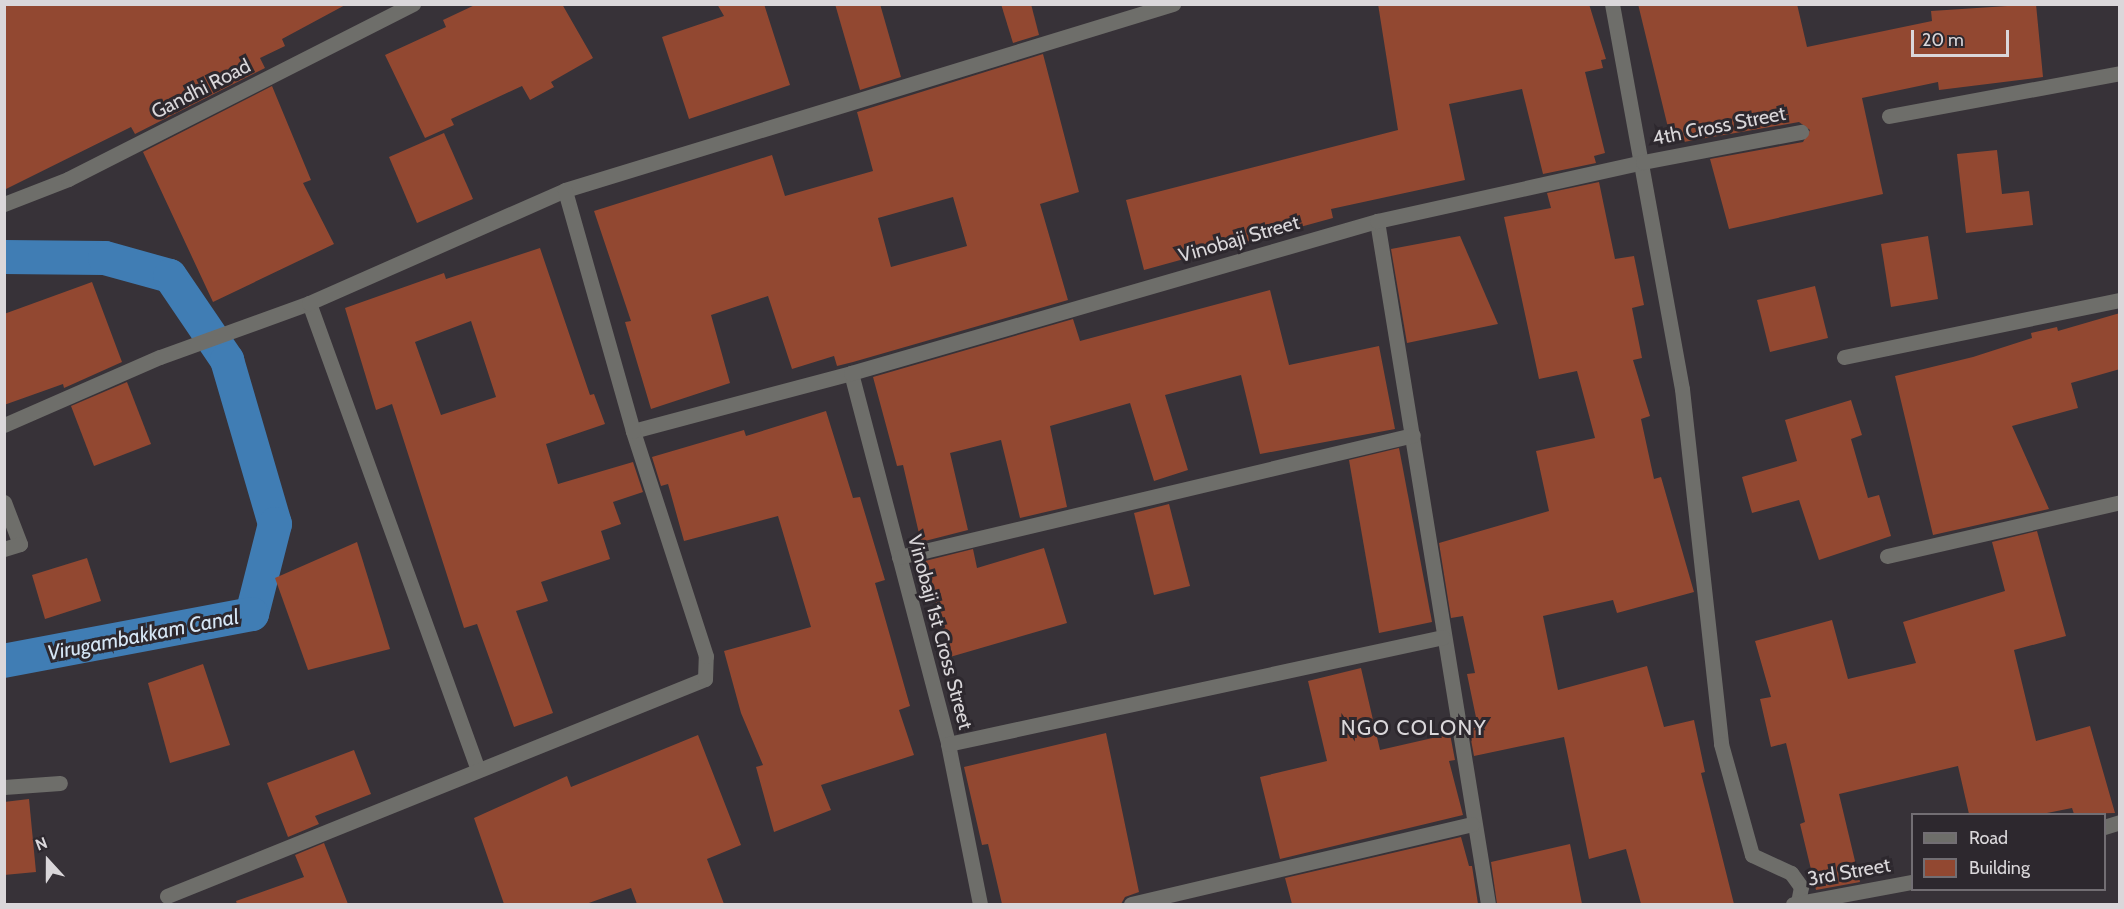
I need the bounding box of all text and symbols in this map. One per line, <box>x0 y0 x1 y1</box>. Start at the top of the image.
scale bar <box>1914 18 2012 56</box>
text: 20 m <box>1922 29 1964 51</box>
street label: Gandhi Road <box>147 54 255 124</box>
street label: 4th Cross Street <box>1650 101 1788 151</box>
street label: Vinobaji Street <box>1176 210 1302 268</box>
street label: Vinobaji 1st Cross Street <box>902 532 978 732</box>
water label: Virugambakkam Canal <box>45 604 241 666</box>
district label: NGO COLONY <box>1341 715 1487 741</box>
legend <box>1911 813 2106 891</box>
text: Road <box>1969 827 2008 849</box>
north arrow <box>18 831 78 891</box>
text: N <box>33 833 50 855</box>
street label: 3rd Street <box>1806 853 1892 891</box>
text: Building <box>1969 857 2030 879</box>

